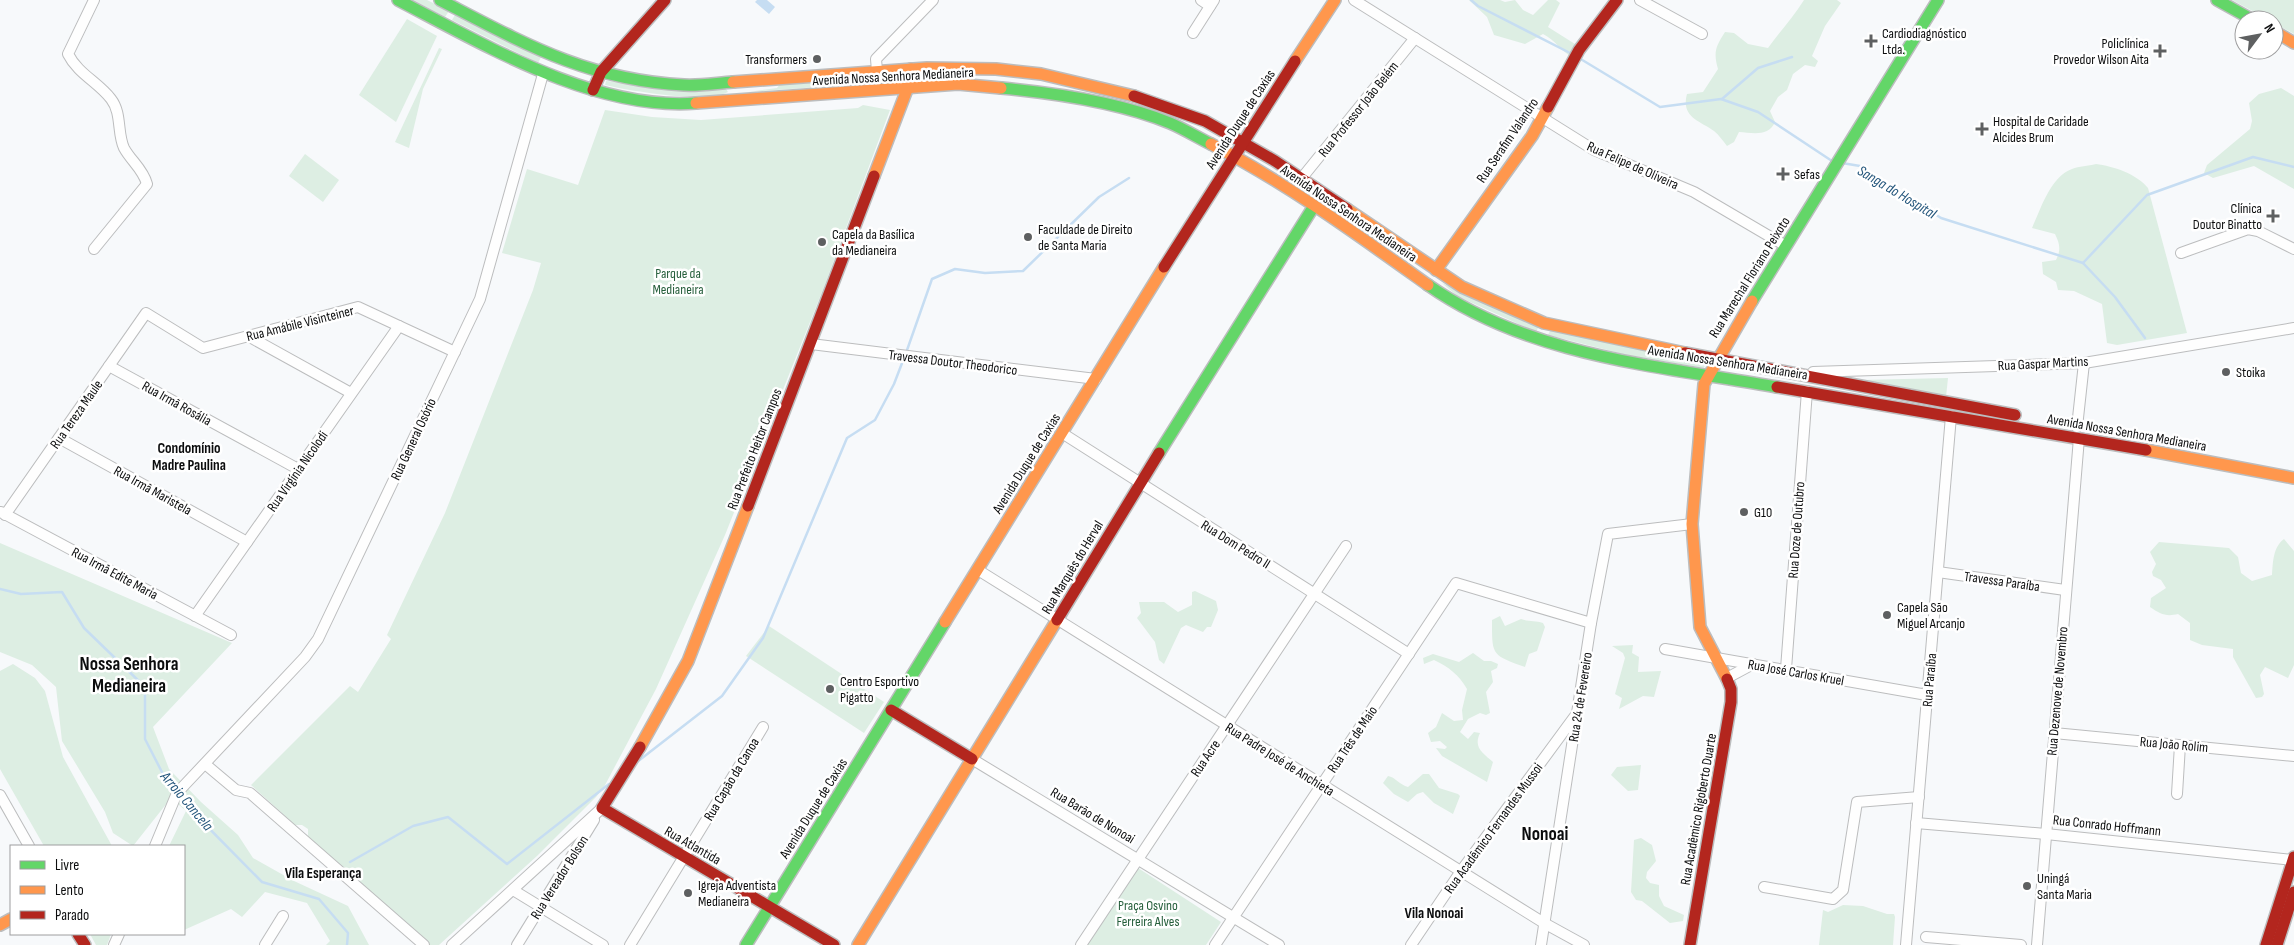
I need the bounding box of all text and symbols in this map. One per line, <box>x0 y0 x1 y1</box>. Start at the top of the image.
north arrow <box>2234 10 2284 60</box>
text: N <box>2260 21 2279 36</box>
place label: Cardiodiagnóstico Ltda. <box>1882 25 1967 58</box>
marker: Cardiodiagnóstico Ltda. <box>1864 34 1878 48</box>
place label: Policlínica Provedor Wilson Aita <box>2053 35 2149 68</box>
marker: Policlínica Provedor Wilson Aita <box>2153 44 2167 58</box>
place label: Transformers <box>745 51 807 68</box>
marker: Transformers <box>811 53 823 65</box>
street label: Rua Professor João Belém <box>1315 58 1402 160</box>
street label: Avenida Nossa Senhora Medianeira <box>811 64 974 89</box>
street label: Avenida Duque de Caxias <box>1201 66 1279 173</box>
street label: Rua Serafim Valandro <box>1473 94 1542 186</box>
place label: Hospital de Caridade Alcides Brum <box>1992 113 2089 146</box>
marker: Hospital de Caridade Alcides Brum <box>1975 122 1989 136</box>
street label: Rua Felipe de Oliveira <box>1584 138 1681 193</box>
street label: Avenida Nossa Senhora Medianeira <box>1276 161 1420 266</box>
water label: Sanga do Hospital <box>1854 161 1941 224</box>
place label: Sefas <box>1794 166 1820 183</box>
marker: Sefas <box>1776 167 1790 181</box>
place label: Clínica Doutor Binatto <box>2193 200 2262 233</box>
marker: Clínica Doutor Binatto <box>2266 209 2280 223</box>
street label: Rua Marechal Floriano Peixoto <box>1705 213 1794 341</box>
place label: Faculdade de Direito de Santa Maria <box>1038 221 1133 254</box>
place label: Capela da Basílica da Medianeira <box>832 226 915 259</box>
marker: Faculdade de Direito de Santa Maria <box>1022 231 1034 243</box>
marker: Capela da Basílica da Medianeira <box>816 236 828 248</box>
park label: Parque da Medianeira <box>652 265 704 298</box>
street label: Rua Amábile Visinteiner <box>245 302 356 345</box>
street label: Avenida Nossa Senhora Medianeira <box>1646 341 1809 384</box>
street label: Travessa Doutor Theodorico <box>888 346 1018 379</box>
street label: Rua Gaspar Martins <box>1997 353 2089 374</box>
place label: Stoika <box>2236 364 2265 381</box>
marker: Stoika <box>2220 366 2232 378</box>
street label: Rua Tereza Maule <box>46 377 106 452</box>
street label: Rua Irmã Rosália <box>139 377 214 429</box>
street label: Rua Prefeito Heitor Campos <box>723 386 785 512</box>
street label: Rua General Osório <box>387 395 440 483</box>
street label: Avenida Duque de Caxias <box>988 410 1064 517</box>
street label: Avenida Nossa Senhora Medianeira <box>2045 410 2208 455</box>
street label: Rua Virgínia Nicolodi <box>263 428 332 515</box>
district label: Condomínio Madre Paulina <box>152 439 226 475</box>
street label: Rua Irmã Maristela <box>111 462 195 519</box>
street label: Rua Doze de Outubro <box>1785 481 1808 579</box>
place label: G10 <box>1754 504 1772 521</box>
marker: G10 <box>1738 506 1750 518</box>
street label: Rua Dom Pedro II <box>1198 516 1274 572</box>
street label: Rua Marquês do Herval <box>1038 517 1107 617</box>
street label: Rua Irmã Edite Maria <box>69 544 161 603</box>
street label: Travessa Paraíba <box>1963 568 2041 595</box>
place label: Capela São Miguel Arcanjo <box>1897 599 1965 632</box>
marker: Capela São Miguel Arcanjo <box>1881 609 1893 621</box>
street label: Rua Dezenove de Novembro <box>2043 626 2072 756</box>
street label: Rua 24 de Fevereiro <box>1565 651 1596 743</box>
street label: Rua Paraíba <box>1919 652 1940 708</box>
district label: Nossa Senhora Medianeira <box>80 653 178 698</box>
street label: Rua José Carlos Kruel <box>1746 656 1845 689</box>
place label: Centro Esportivo Pigatto <box>840 673 919 706</box>
marker: Centro Esportivo Pigatto <box>824 683 836 695</box>
street label: Rua Três de Maio <box>1324 702 1381 776</box>
street label: Rua Padre José de Anchieta <box>1222 719 1337 800</box>
street label: Rua Acadêmico Rigoberto Duarte <box>1677 732 1720 886</box>
street label: Rua João Rolim <box>2139 733 2209 756</box>
street label: Rua Capão da Canoa <box>700 735 763 824</box>
street label: Rua Acre <box>1187 737 1224 780</box>
street label: Avenida Duque de Caxias <box>775 755 851 862</box>
street label: Rua Acadêmico Fernandes Mussoi <box>1440 760 1546 897</box>
water label: Arroio Cancela <box>156 767 217 835</box>
street label: Rua Barão de Nonoai <box>1048 784 1138 847</box>
street label: Rua Conrado Hoffmann <box>2052 811 2162 840</box>
street label: Rua Atlantida <box>661 822 724 868</box>
district label: Nonoai <box>1522 823 1569 846</box>
street label: Rua Vereador Bolson <box>527 832 592 922</box>
legend <box>10 845 185 935</box>
text: Livre <box>55 856 79 875</box>
district label: Vila Esperança <box>285 864 361 883</box>
place label: Uningá Santa Maria <box>2037 870 2092 903</box>
place label: Igreja Adventista Medianeira <box>698 877 776 910</box>
marker: Uningá Santa Maria <box>2021 880 2033 892</box>
text: Lento <box>55 881 84 900</box>
marker: Igreja Adventista Medianeira <box>682 887 694 899</box>
park label: Praça Osvino Ferreira Alves <box>1117 897 1179 930</box>
district label: Vila Nonoai <box>1405 904 1463 923</box>
text: Parado <box>55 906 89 925</box>

